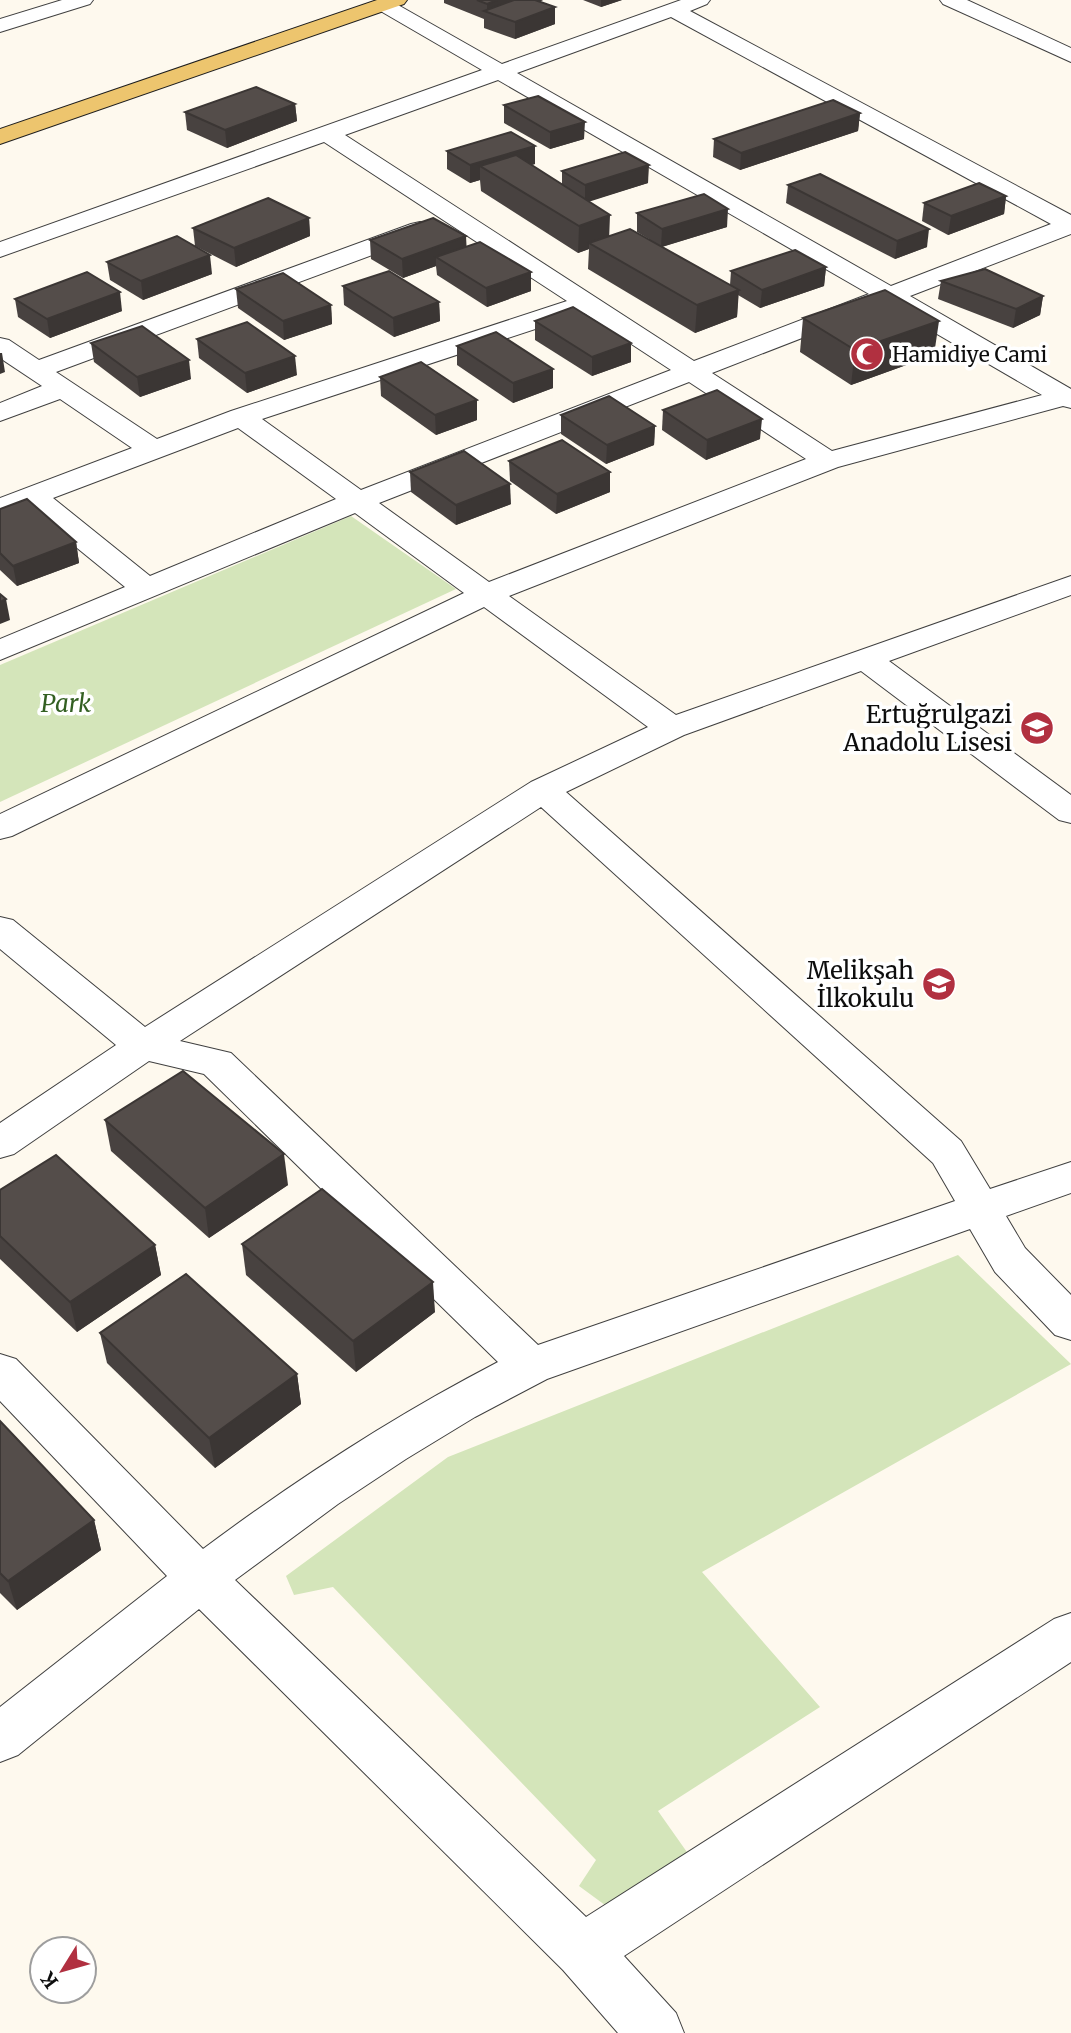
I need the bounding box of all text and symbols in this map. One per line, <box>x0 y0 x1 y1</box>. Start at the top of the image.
mosque icon: Hamidiye Cami <box>848 335 886 373</box>
place label: Hamidiye Cami <box>892 341 1048 368</box>
park label: Park <box>41 688 91 719</box>
place label: Ertuğrulgazi Anadolu Lisesi <box>842 699 1012 758</box>
school or university icon: Ertuğrulgazi Anadolu Lisesi <box>1018 709 1056 747</box>
place label: Melikşah İlkokulu <box>807 955 914 1014</box>
school or university icon: Melikşah İlkokulu <box>920 965 958 1003</box>
north arrow <box>28 1935 98 2005</box>
text: K <box>35 1967 63 1993</box>

